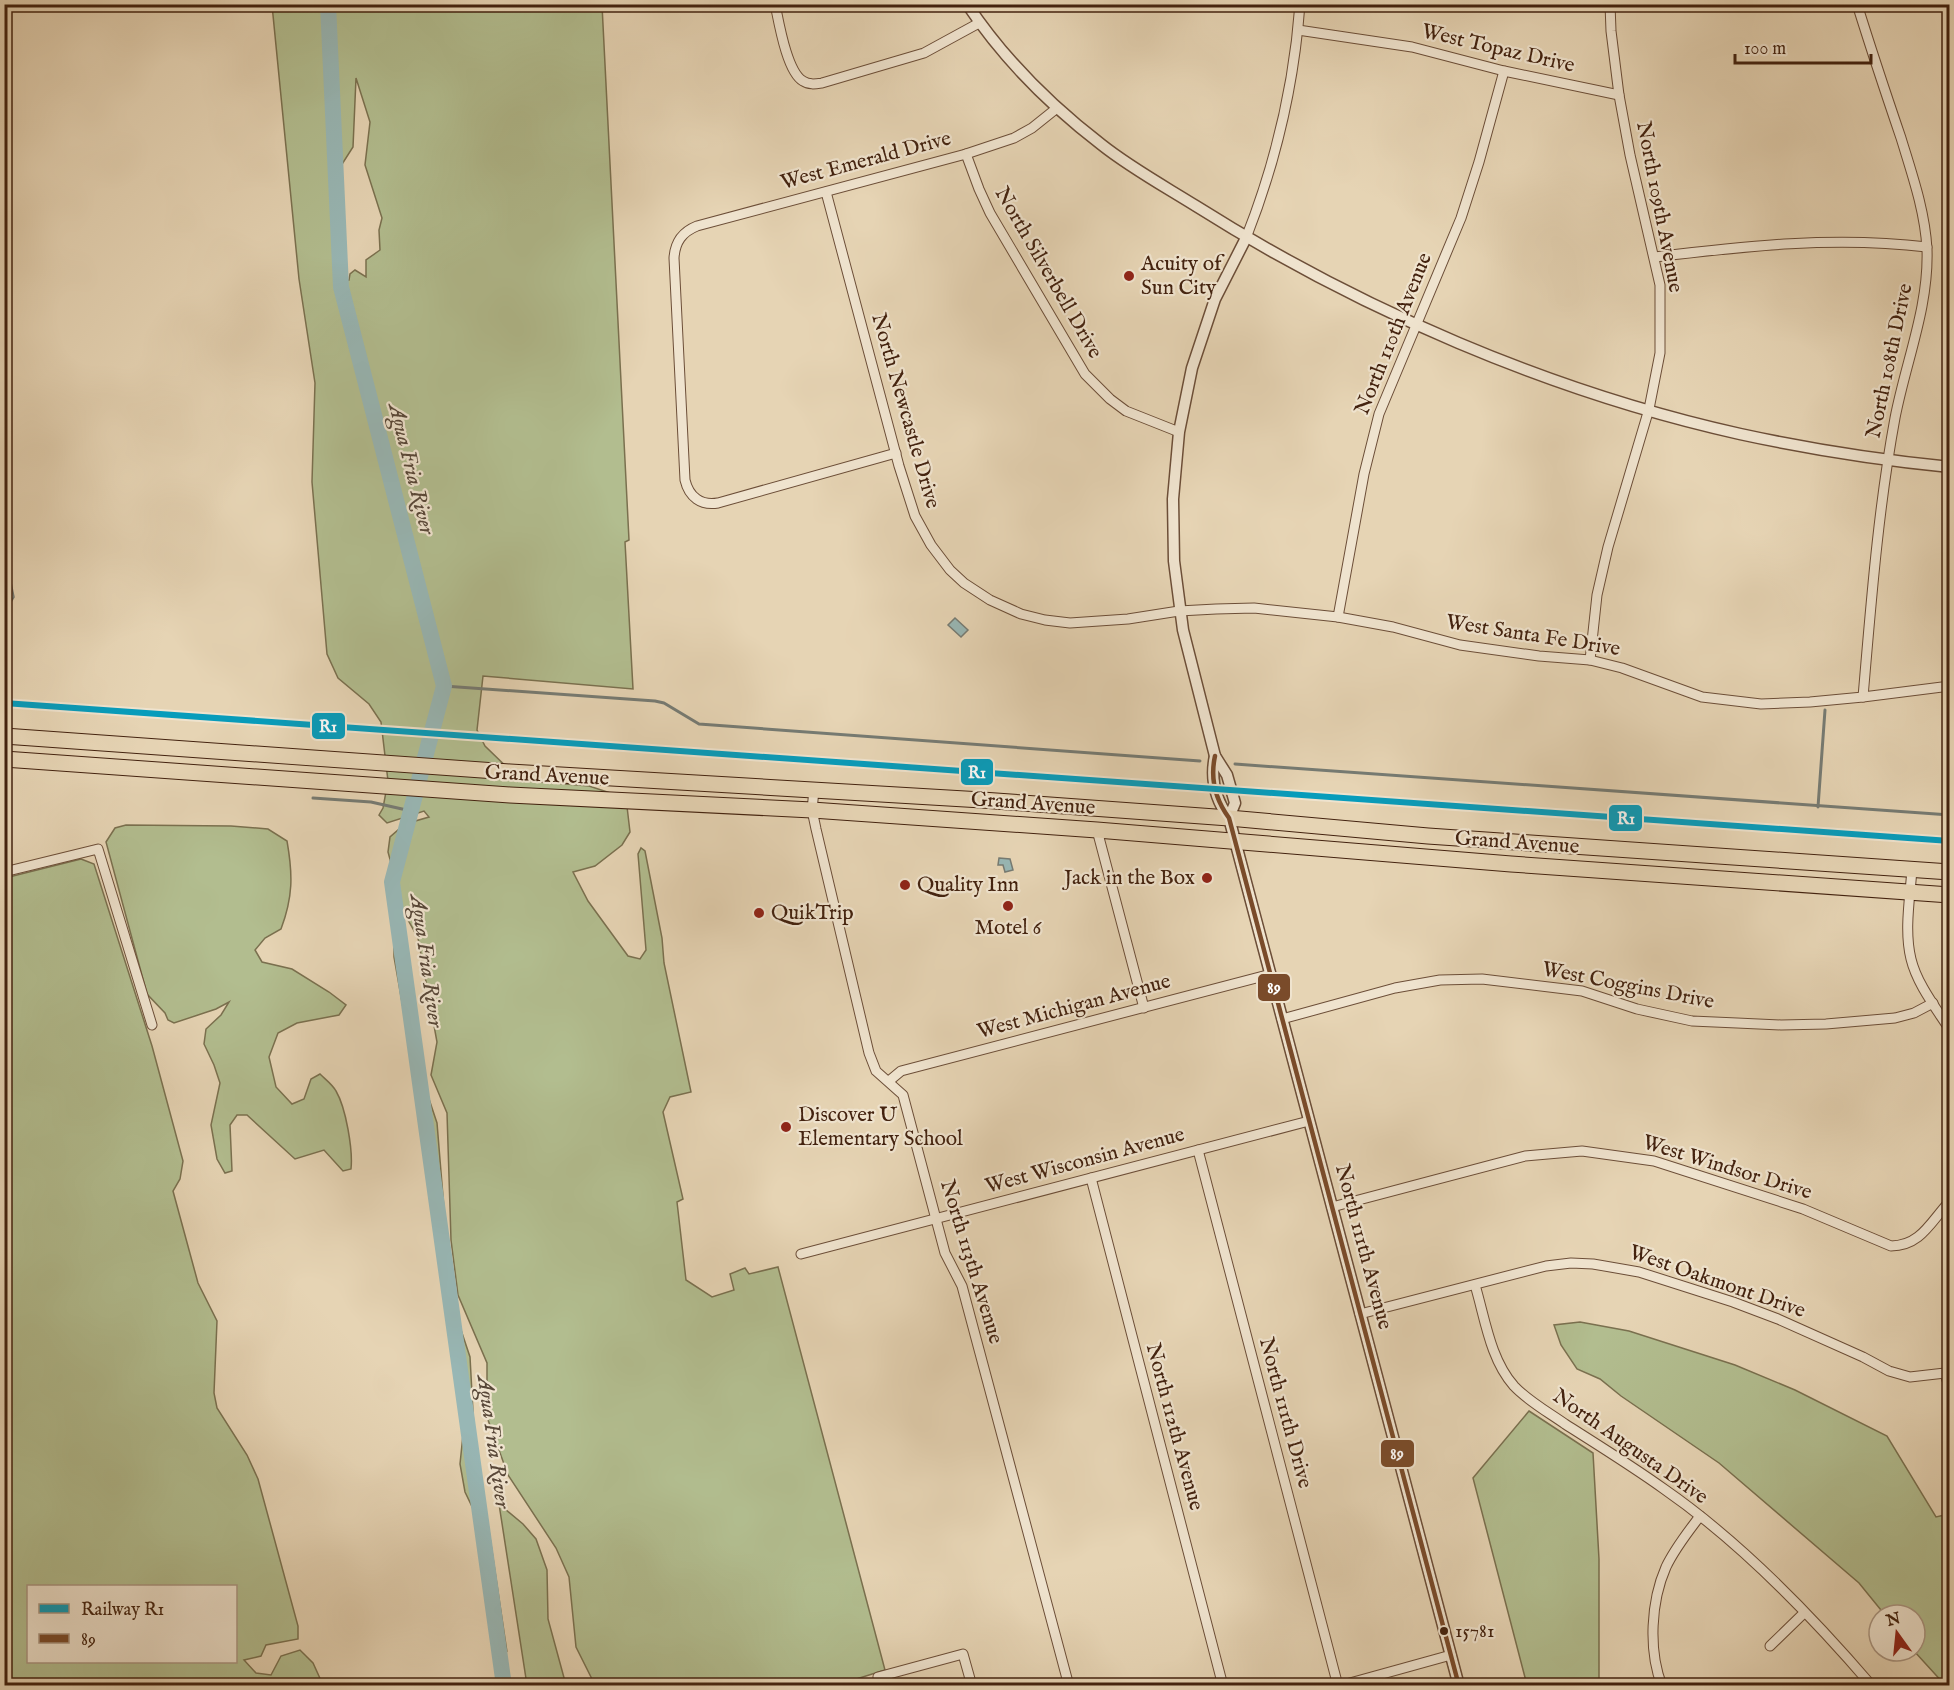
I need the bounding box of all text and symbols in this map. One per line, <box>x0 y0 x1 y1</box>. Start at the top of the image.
street label: West Topaz Drive <box>1419 18 1577 80</box>
scale bar <box>1735 27 1872 65</box>
text: 100 m <box>1744 38 1786 61</box>
street label: North 109th Avenue <box>1629 119 1689 295</box>
street label: West Emerald Drive <box>778 125 954 197</box>
street label: North Silverbell Drive <box>988 182 1108 364</box>
street label: North 110th Avenue <box>1349 249 1439 419</box>
place label: Acuity of Sun City <box>1140 251 1225 302</box>
marker: Acuity of Sun City <box>1122 269 1136 283</box>
street label: North 108th Drive <box>1860 281 1920 441</box>
street label: North Newcastle Drive <box>864 310 946 512</box>
water label: Agua Fria River <box>381 399 441 539</box>
street label: West Santa Fe Drive <box>1444 609 1622 663</box>
line badge: R1 <box>311 712 346 740</box>
text: R1 <box>319 718 337 738</box>
line badge: R1 <box>960 758 994 786</box>
street label: Grand Avenue <box>484 759 610 793</box>
text: R1 <box>968 764 986 784</box>
street label: Grand Avenue <box>970 786 1096 822</box>
line badge: R1 <box>1608 804 1643 832</box>
text: R1 <box>1617 810 1635 830</box>
street label: Grand Avenue <box>1454 825 1580 861</box>
place label: Jack in the Box <box>1062 865 1195 892</box>
marker: Jack in the Box <box>1200 871 1214 885</box>
place label: Quality Inn <box>917 872 1019 899</box>
marker: Quality Inn <box>898 878 912 892</box>
water label: Agua Fria River <box>403 891 449 1031</box>
marker: Motel 6 <box>1001 899 1015 913</box>
place label: QuikTrip <box>771 900 854 927</box>
marker: QuikTrip <box>752 906 766 920</box>
place label: Motel 6 <box>975 915 1043 942</box>
street label: West Coggins Drive <box>1540 956 1717 1016</box>
street label: West Michigan Avenue <box>974 968 1174 1046</box>
line badge: 89 <box>1257 973 1291 1002</box>
text: 89 <box>1267 979 1281 999</box>
place label: Discover U Elementary School <box>798 1102 963 1153</box>
marker: Discover U Elementary School <box>779 1120 793 1134</box>
street label: West Wisconsin Avenue <box>982 1121 1188 1201</box>
street label: West Windsor Drive <box>1639 1129 1815 1207</box>
street label: North 111th Avenue <box>1328 1161 1398 1333</box>
street label: North 113th Avenue <box>933 1177 1009 1348</box>
street label: West Oakmont Drive <box>1625 1239 1809 1325</box>
street label: North 111th Drive <box>1252 1335 1318 1492</box>
street label: North 112th Avenue <box>1139 1340 1209 1514</box>
water label: Agua Fria River <box>470 1372 516 1512</box>
street label: North Augusta Drive <box>1547 1383 1713 1511</box>
line badge: 89 <box>1380 1439 1415 1468</box>
text: 89 <box>1390 1445 1404 1465</box>
legend <box>27 1585 237 1663</box>
text: Railway R1 <box>81 1599 164 1622</box>
north arrow <box>1867 1603 1927 1663</box>
text: N <box>1883 1609 1903 1632</box>
place label: 15781 <box>1455 1619 1494 1644</box>
marker: 15781 <box>1438 1625 1450 1637</box>
text: 89 <box>81 1629 96 1652</box>

